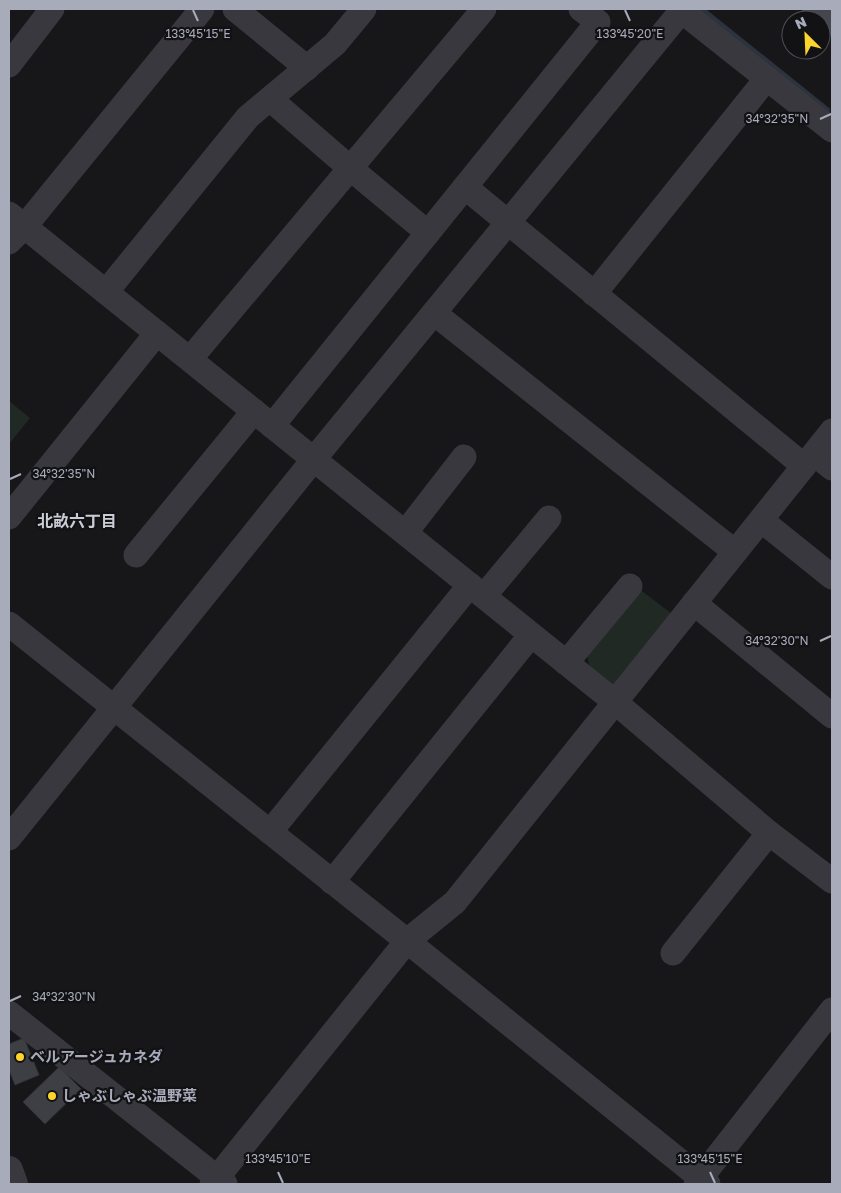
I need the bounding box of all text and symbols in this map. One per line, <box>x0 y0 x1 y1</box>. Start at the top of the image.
north arrow <box>781 10 831 60</box>
text: N <box>792 13 809 33</box>
text: 133°45'15"E <box>165 26 231 41</box>
text: 133°45'20"E <box>597 26 663 41</box>
text: 34°32'35"N <box>746 111 808 126</box>
text: 34°32'35"N <box>33 466 95 481</box>
district label: 北畝六丁目 <box>37 511 117 531</box>
text: 34°32'30"N <box>745 633 809 648</box>
text: 34°32'30"N <box>32 989 96 1004</box>
place label: ベルアージュカネダ <box>30 1047 163 1065</box>
marker: ベルアージュカネダ <box>14 1051 26 1063</box>
place label: しゃぶしゃぶ温野菜 <box>62 1086 197 1104</box>
marker: しゃぶしゃぶ温野菜 <box>46 1090 58 1102</box>
text: 133°45'10"E <box>245 1151 311 1166</box>
text: 133°45'15"E <box>677 1151 743 1166</box>

